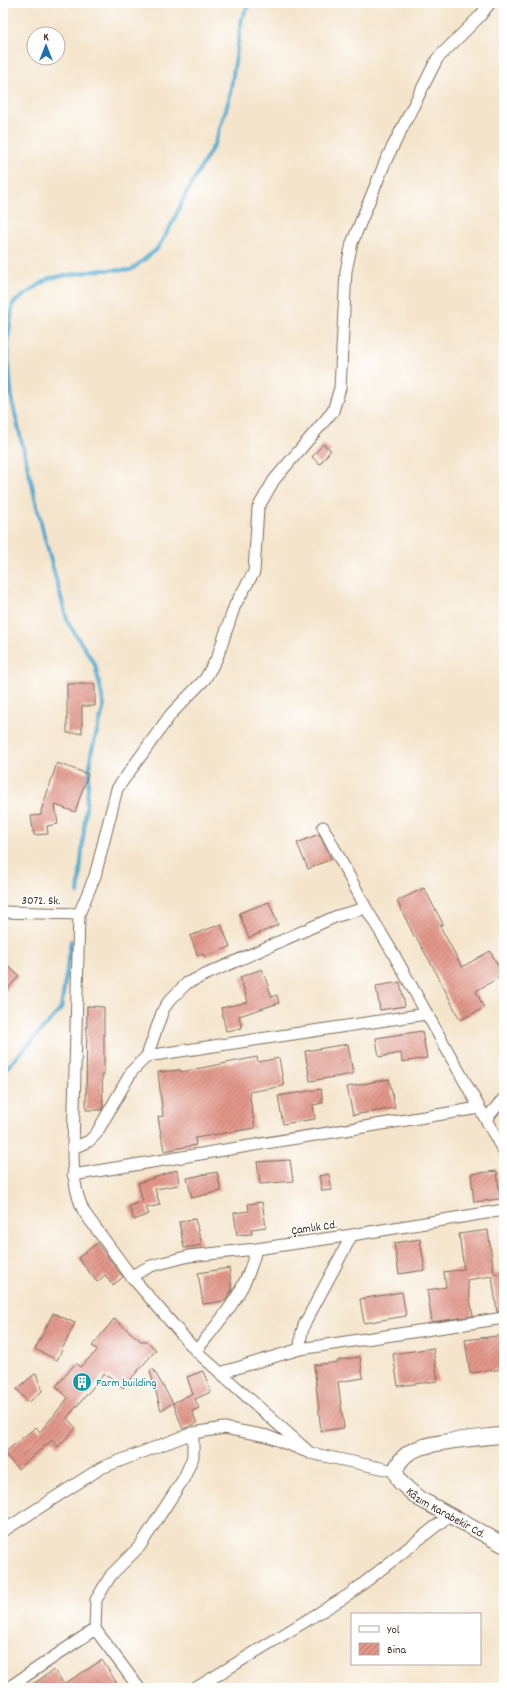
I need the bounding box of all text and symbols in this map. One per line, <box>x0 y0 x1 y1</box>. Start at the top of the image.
north arrow <box>26 26 66 66</box>
text: K <box>43 30 49 46</box>
street label: 3072. Sk. <box>22 893 60 910</box>
street label: Çamlık Cd. <box>290 1217 338 1240</box>
building icon: Farm building <box>71 1371 93 1393</box>
place label: Farm building <box>96 1375 156 1392</box>
street label: Kâzım Karabekir Cd. <box>401 1484 488 1543</box>
legend <box>351 1613 481 1665</box>
text: Yol <box>387 1622 400 1639</box>
text: Bina <box>387 1642 406 1659</box>

